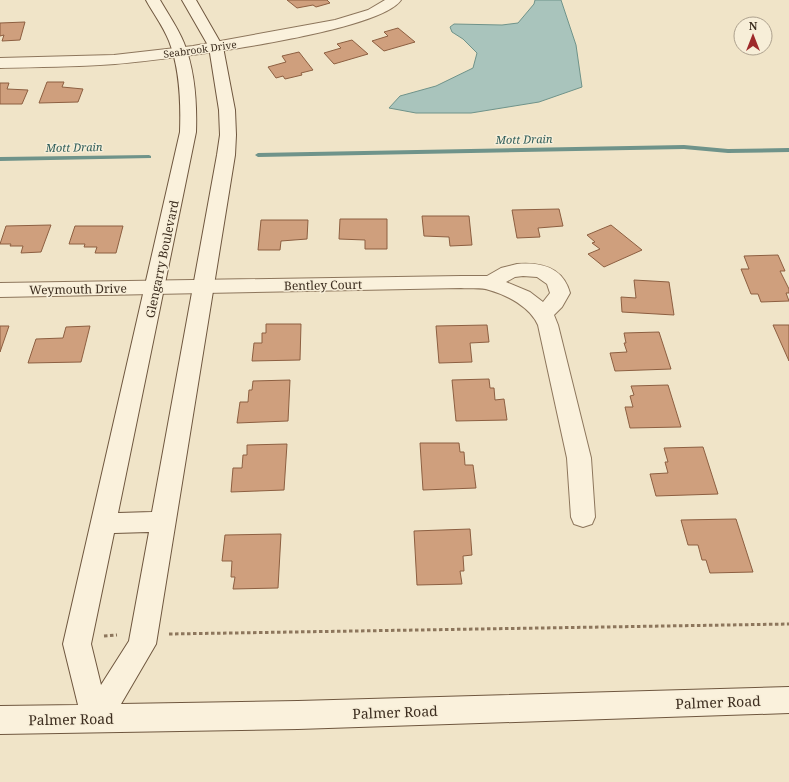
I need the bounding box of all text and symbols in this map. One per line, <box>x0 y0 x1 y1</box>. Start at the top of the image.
north arrow <box>733 16 773 56</box>
text: N <box>749 18 758 33</box>
street label: Seabrook Drive <box>163 37 237 61</box>
water label: Mott Drain <box>494 131 553 147</box>
water label: Mott Drain <box>44 139 103 155</box>
street label: Glengarry Boulevard <box>141 198 183 320</box>
street label: Bentley Court <box>284 276 362 294</box>
street label: Weymouth Drive <box>29 280 127 298</box>
street label: Palmer Road <box>675 691 761 713</box>
street label: Palmer Road <box>352 701 438 723</box>
street label: Palmer Road <box>28 709 114 729</box>

